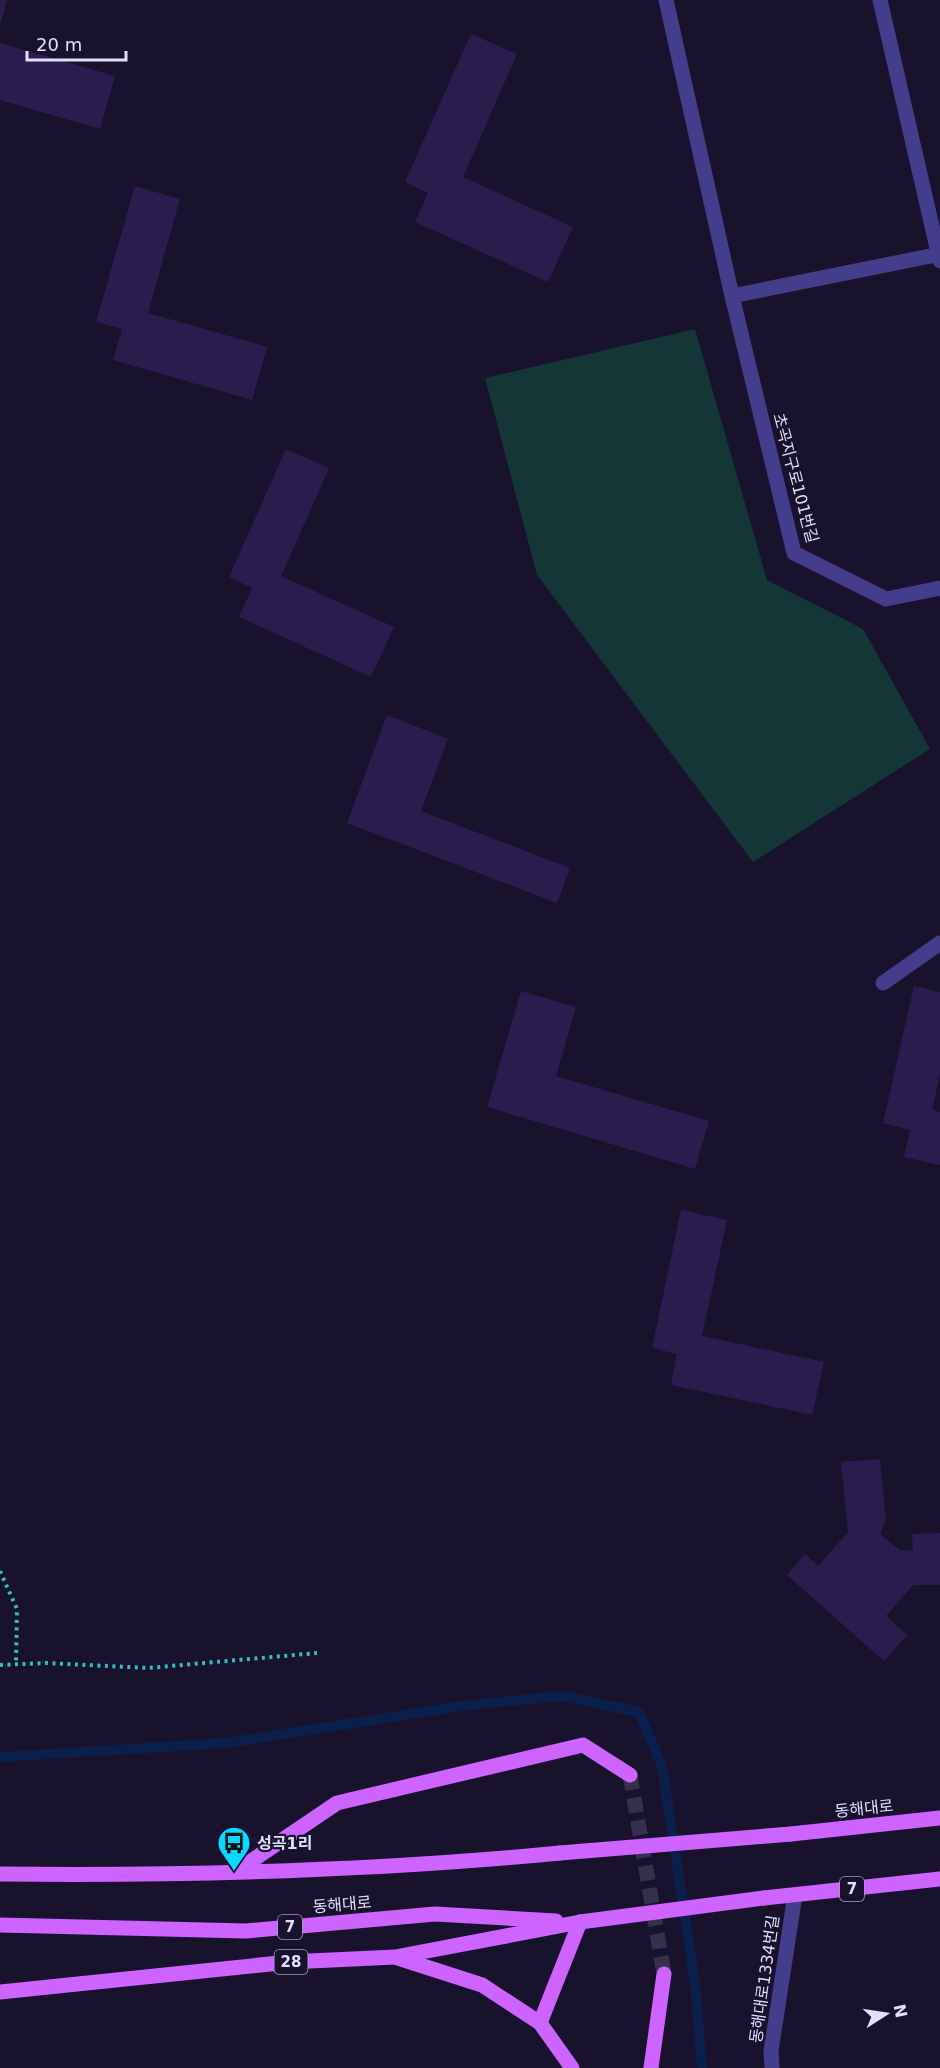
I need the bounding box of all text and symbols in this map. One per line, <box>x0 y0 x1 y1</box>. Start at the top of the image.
scale bar <box>27 24 126 62</box>
text: 20 m <box>36 34 82 55</box>
street label: 초곡지구로101번길 <box>769 411 822 545</box>
street label: 동해대로 <box>834 1796 895 1821</box>
bus stop icon: 성곡1리 <box>216 1825 252 1872</box>
place label: 성곡1리 <box>257 1834 312 1853</box>
road number: 7 <box>840 1877 864 1901</box>
street label: 동해대로 <box>312 1892 372 1917</box>
street label: 동해대로1334번길 <box>746 1914 783 2044</box>
road number: 7 <box>278 1915 302 1939</box>
road number: 28 <box>274 1950 308 1974</box>
north arrow <box>856 1984 916 2044</box>
text: N <box>889 2002 911 2020</box>

